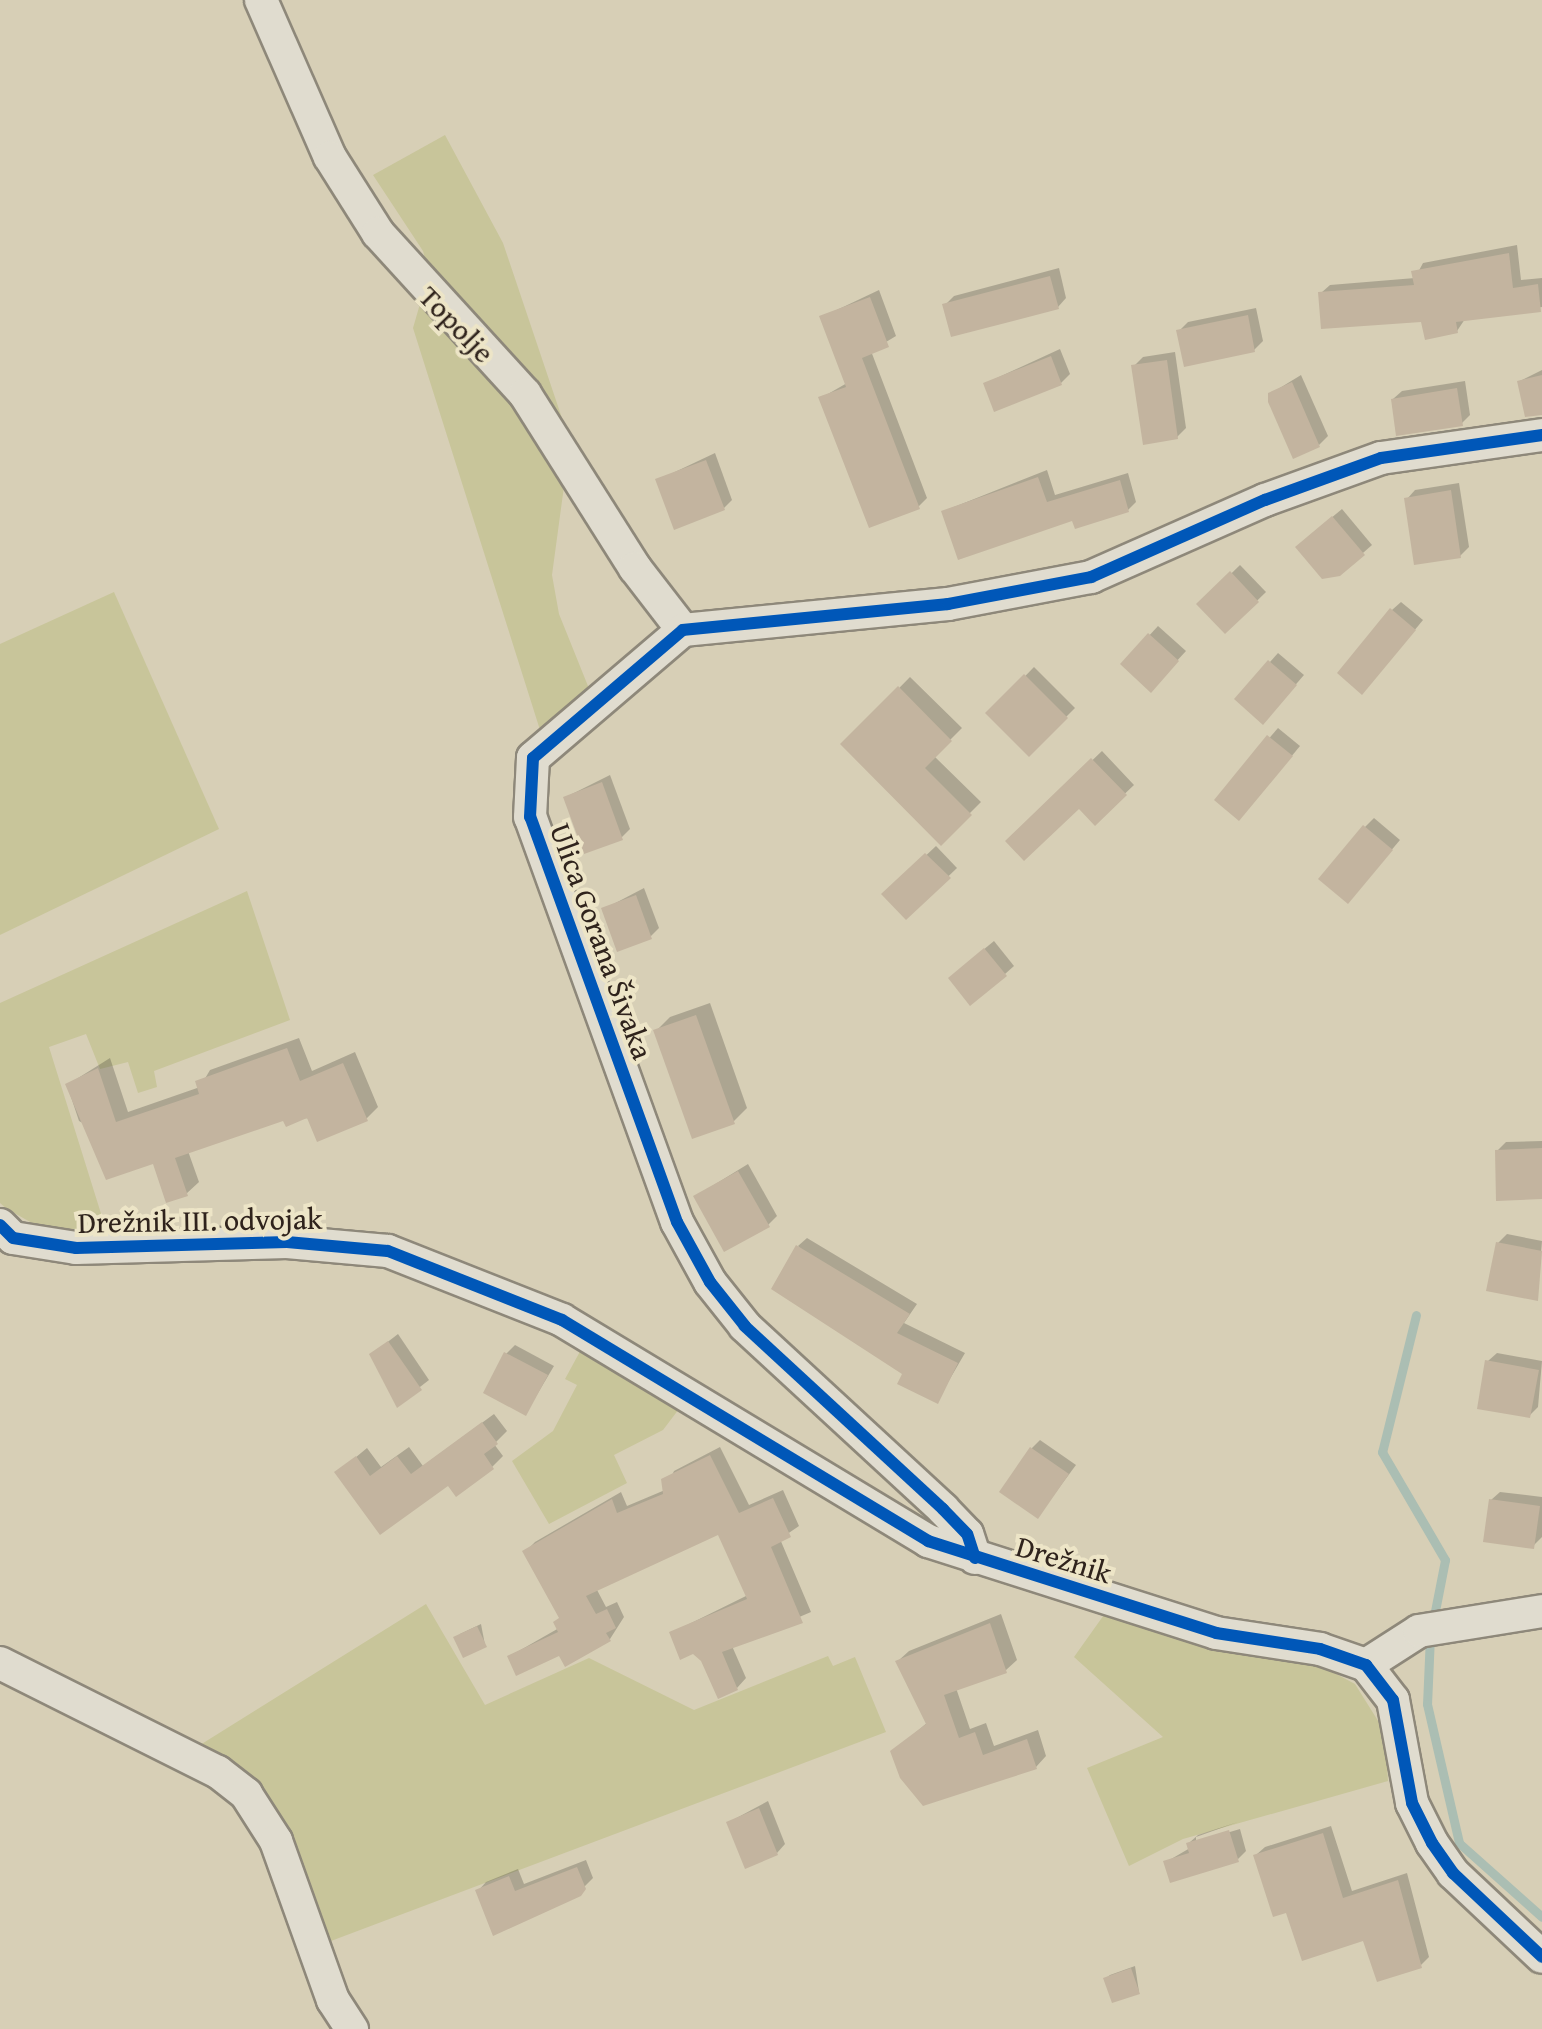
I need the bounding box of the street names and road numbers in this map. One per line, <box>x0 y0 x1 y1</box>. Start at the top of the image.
street label: Topolje <box>412 278 502 370</box>
street label: Ulica Gorana Šivaka <box>543 818 661 1064</box>
street label: Drežnik III. odvojak <box>77 1200 323 1240</box>
street label: Drežnik <box>1012 1527 1116 1591</box>

